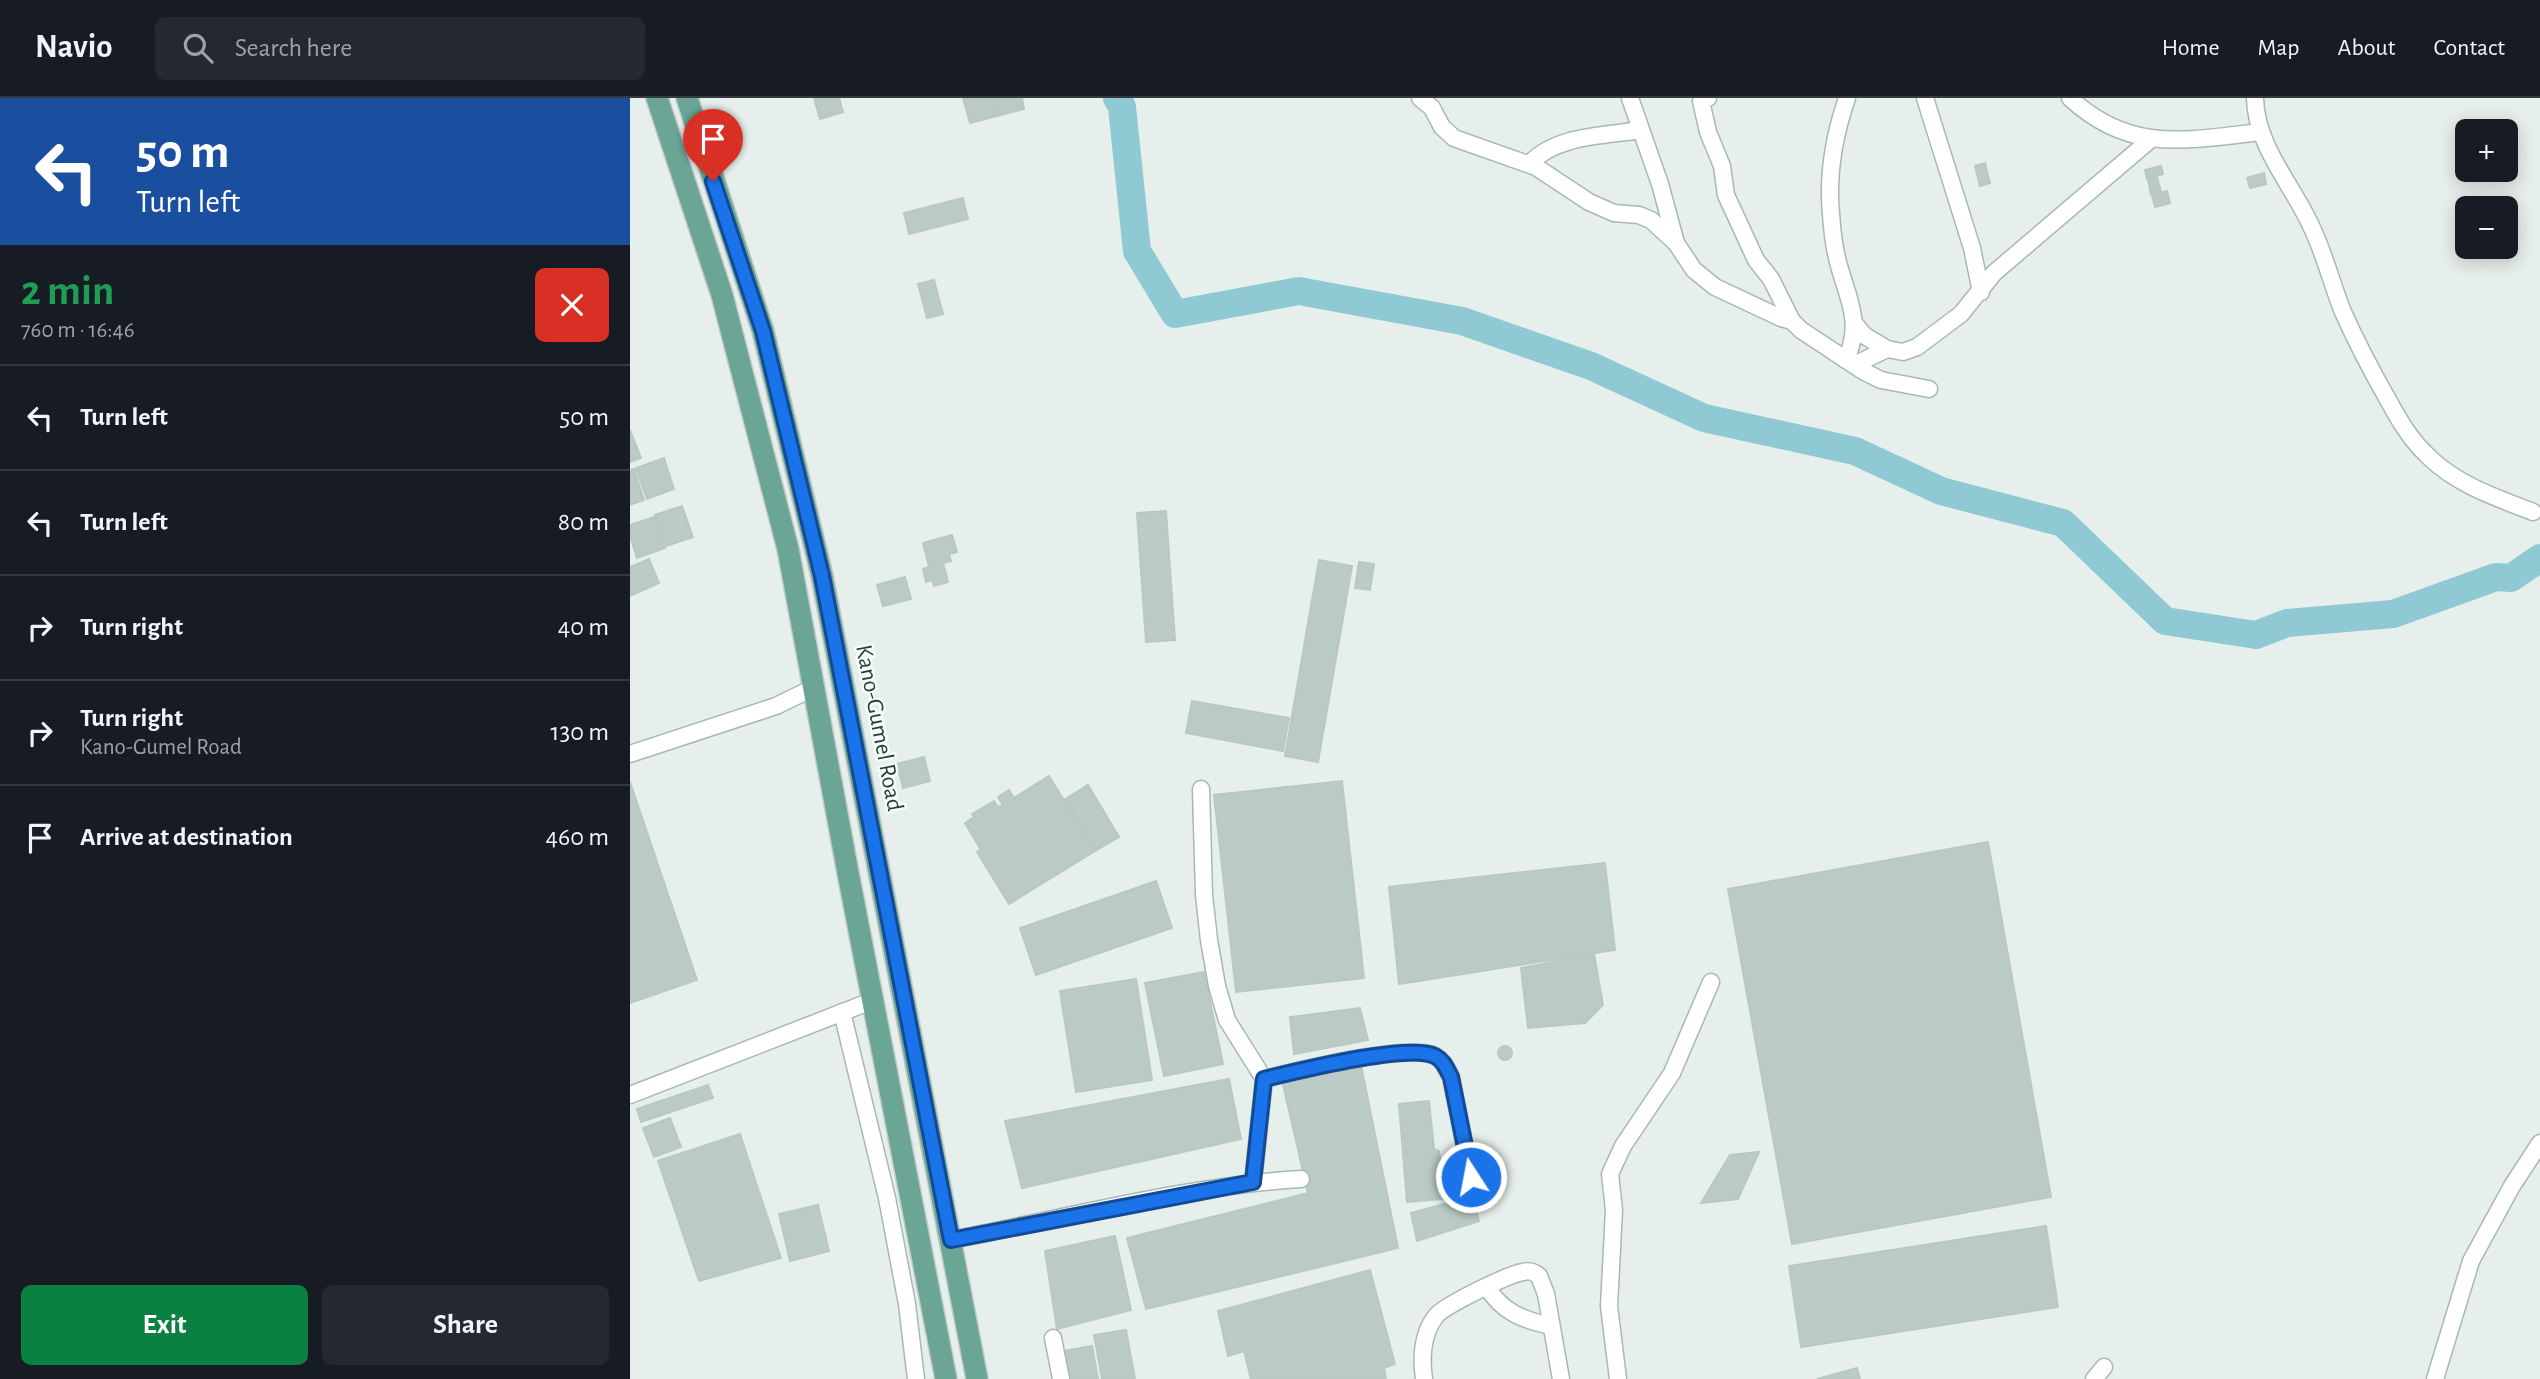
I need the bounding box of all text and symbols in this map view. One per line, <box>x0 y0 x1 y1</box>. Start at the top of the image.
search box <box>155 17 645 80</box>
icon: search <box>179 29 217 67</box>
text: Navio <box>35 31 113 64</box>
text: Search here <box>235 35 352 61</box>
text: Home <box>2162 36 2220 60</box>
text: Map <box>2258 36 2300 60</box>
text: About <box>2338 36 2395 60</box>
text: Contact <box>2433 36 2505 60</box>
pin <box>683 109 743 181</box>
map controls <box>2455 119 2518 259</box>
button: + <box>2455 119 2518 182</box>
icon: arrive <box>694 120 732 158</box>
icon: left <box>21 126 112 217</box>
text: 50 m <box>136 128 230 177</box>
text: Turn left <box>136 186 240 218</box>
button: − <box>2455 196 2518 259</box>
button: close <box>535 268 609 342</box>
text: 2 min <box>21 270 114 312</box>
text: 760 m · 16:46 <box>21 319 134 342</box>
icon: left <box>21 399 59 437</box>
text: Turn left <box>80 404 168 430</box>
text: 50 m <box>559 404 609 430</box>
icon: left <box>21 504 59 542</box>
text: Turn left <box>80 509 168 535</box>
text: 80 m <box>558 509 609 535</box>
icon: right <box>21 609 59 647</box>
text: Turn right <box>80 614 183 640</box>
text: 40 m <box>558 614 609 640</box>
street label: Kano-Gumel Road <box>851 643 907 813</box>
text: Turn right <box>80 705 183 731</box>
icon: right <box>21 714 59 752</box>
text: 130 m <box>551 719 609 745</box>
text: Kano-Gumel Road <box>80 736 242 759</box>
icon: arrive <box>21 819 59 857</box>
text: Arrive at destination <box>80 824 293 850</box>
text: 460 m <box>545 824 609 850</box>
position arrow <box>1434 1140 1508 1214</box>
button: Exit <box>21 1285 308 1365</box>
button: Share <box>322 1285 609 1365</box>

